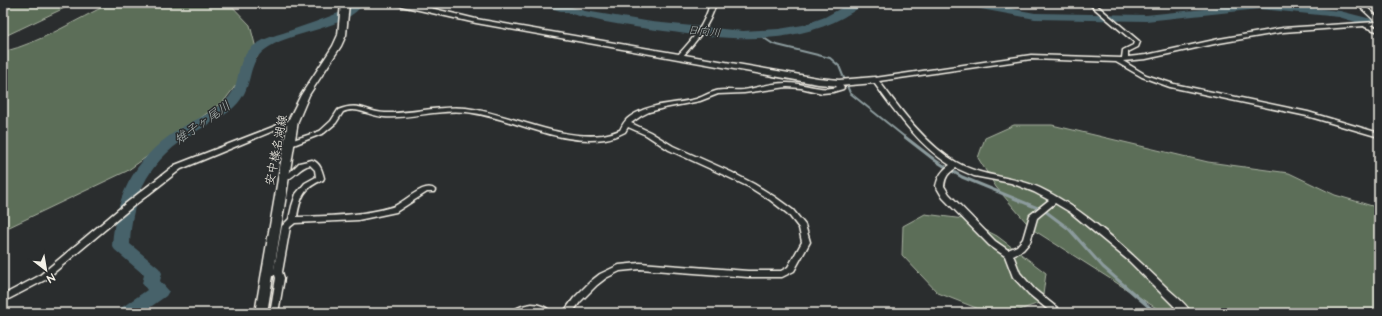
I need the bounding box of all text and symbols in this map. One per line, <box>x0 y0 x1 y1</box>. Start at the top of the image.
water label: 日向川 <box>687 23 721 40</box>
water label: 雉子ヶ尾川 <box>171 97 234 149</box>
street label: 安中榛名湖線 <box>261 113 292 187</box>
north arrow <box>26 250 66 290</box>
text: N <box>44 270 58 286</box>

